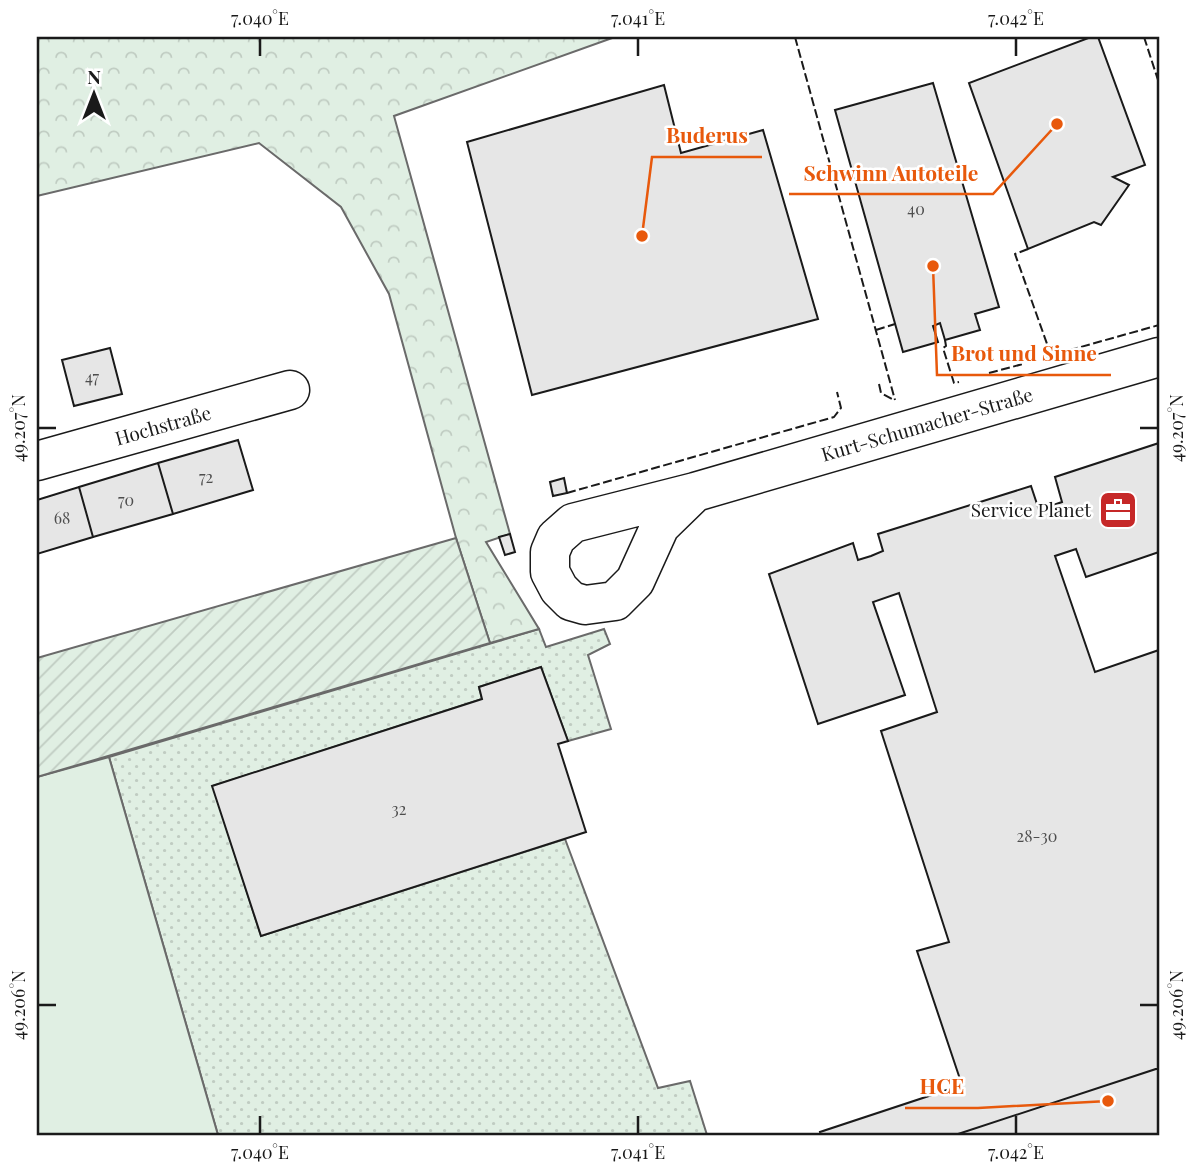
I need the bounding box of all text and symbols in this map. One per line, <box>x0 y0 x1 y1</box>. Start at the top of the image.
text: 7.040°E <box>231 6 289 30</box>
text: 7.041°E <box>611 6 665 30</box>
text: 7.042°E <box>988 6 1044 30</box>
north arrow <box>60 60 130 130</box>
text: N <box>87 63 101 89</box>
callout: Buderus <box>652 115 762 157</box>
text: Buderus <box>666 120 748 148</box>
callout: Schwinn Autoteile <box>789 152 993 194</box>
text: Schwinn Autoteile <box>804 158 978 186</box>
house number: 40 <box>907 198 925 219</box>
callout: Brot und Sinne <box>937 333 1111 375</box>
text: Brot und Sinne <box>951 338 1097 366</box>
house number: 47 <box>85 366 100 387</box>
street label: Kurt-Schumacher-Straße <box>818 380 1036 467</box>
text: 49.207°N <box>6 394 30 462</box>
text: 49.207°N <box>1164 394 1188 462</box>
street label: Hochstraße <box>112 399 214 451</box>
house number: 72 <box>199 466 213 487</box>
house number: 70 <box>118 489 134 510</box>
office icon: Service Planet <box>1097 489 1139 531</box>
place label: Service Planet <box>971 496 1091 522</box>
house number: 68 <box>54 507 70 528</box>
house number: 32 <box>392 798 406 819</box>
house number: 28-30 <box>1017 825 1057 846</box>
text: 49.206°N <box>6 970 30 1040</box>
text: 49.206°N <box>1164 970 1188 1040</box>
callout: HCE <box>905 1066 978 1108</box>
text: HCE <box>920 1071 964 1099</box>
text: 7.040°E <box>231 1140 289 1164</box>
text: 7.041°E <box>611 1140 665 1164</box>
text: 7.042°E <box>988 1140 1044 1164</box>

